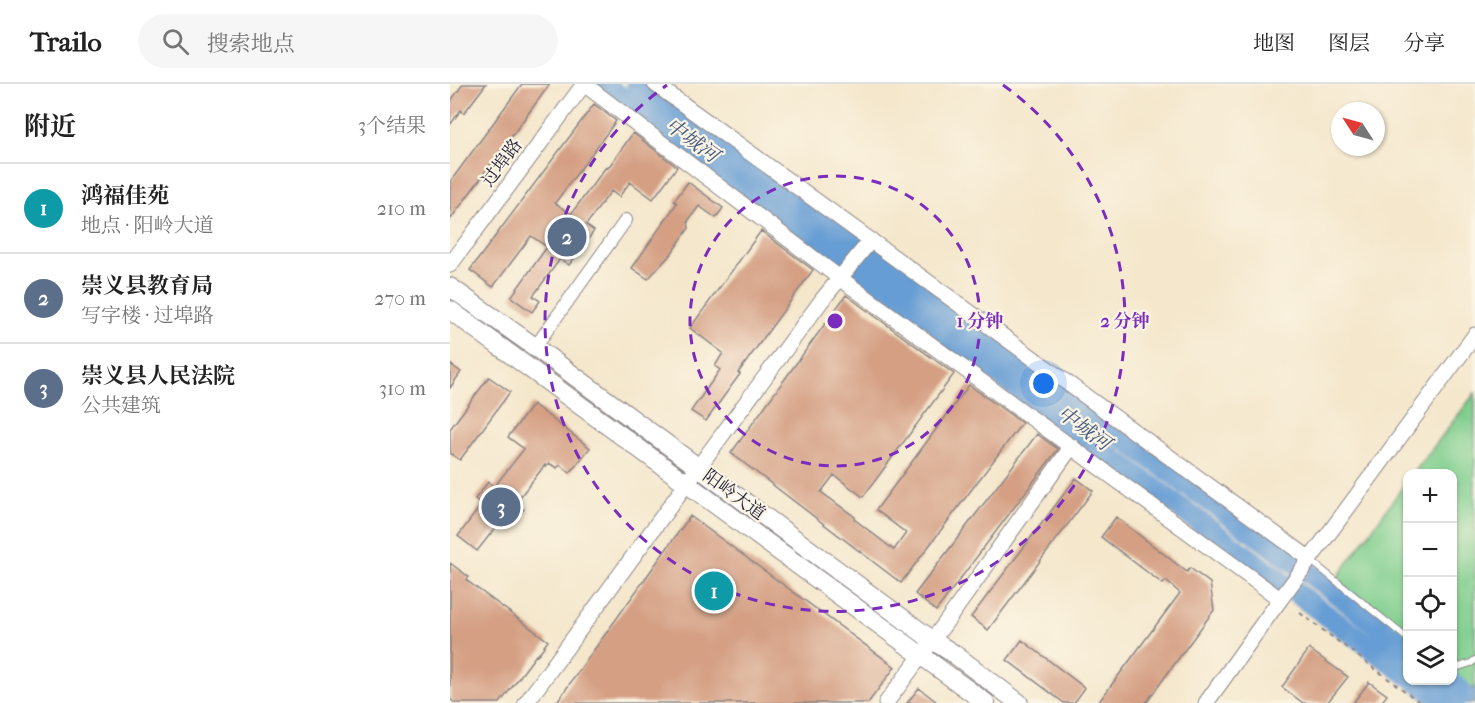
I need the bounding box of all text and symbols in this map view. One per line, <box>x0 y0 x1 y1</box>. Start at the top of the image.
search box <box>138 14 558 68</box>
text: Trailo <box>30 25 102 58</box>
icon: search <box>159 25 192 58</box>
text: 搜索地点 <box>207 31 295 57</box>
text: 地图 <box>1253 31 1295 55</box>
text: 图层 <box>1328 31 1370 55</box>
text: 分享 <box>1403 31 1445 55</box>
north arrow <box>1331 102 1385 156</box>
text: 附近 <box>24 111 76 142</box>
water label: 中城河 <box>661 113 725 169</box>
text: 3个结果 <box>358 114 426 137</box>
street label: 过埠路 <box>477 135 527 191</box>
text: 鸿福佳苑 <box>81 183 169 209</box>
text: 1 <box>40 197 47 220</box>
text: 210 m <box>377 197 426 220</box>
text: 地点 · 阳岭大道 <box>81 214 214 237</box>
pin: 2 <box>548 214 586 260</box>
text: 崇义县教育局 <box>81 273 213 299</box>
text: 2 <box>38 287 49 310</box>
text: 270 m <box>374 287 426 310</box>
text: 写字楼 · 过埠路 <box>81 304 214 327</box>
centre of rings <box>825 311 845 331</box>
text: 1 分钟 <box>957 311 1003 332</box>
text: 2 分钟 <box>1100 311 1150 332</box>
text: 崇义县人民法院 <box>81 363 235 389</box>
your location <box>1029 369 1058 398</box>
text: 3 <box>39 377 48 400</box>
text: 310 m <box>379 377 426 400</box>
text: 公共建筑 <box>81 394 161 417</box>
water label: 中城河 <box>1053 401 1117 457</box>
street label: 阳岭大道 <box>699 465 769 525</box>
map controls <box>1403 469 1457 685</box>
button: + <box>1403 469 1457 523</box>
pin: 3 <box>482 484 520 530</box>
button: − <box>1403 523 1457 577</box>
pin: 1 <box>694 568 734 614</box>
button: locate <box>1403 577 1457 631</box>
button: layers <box>1403 631 1457 685</box>

